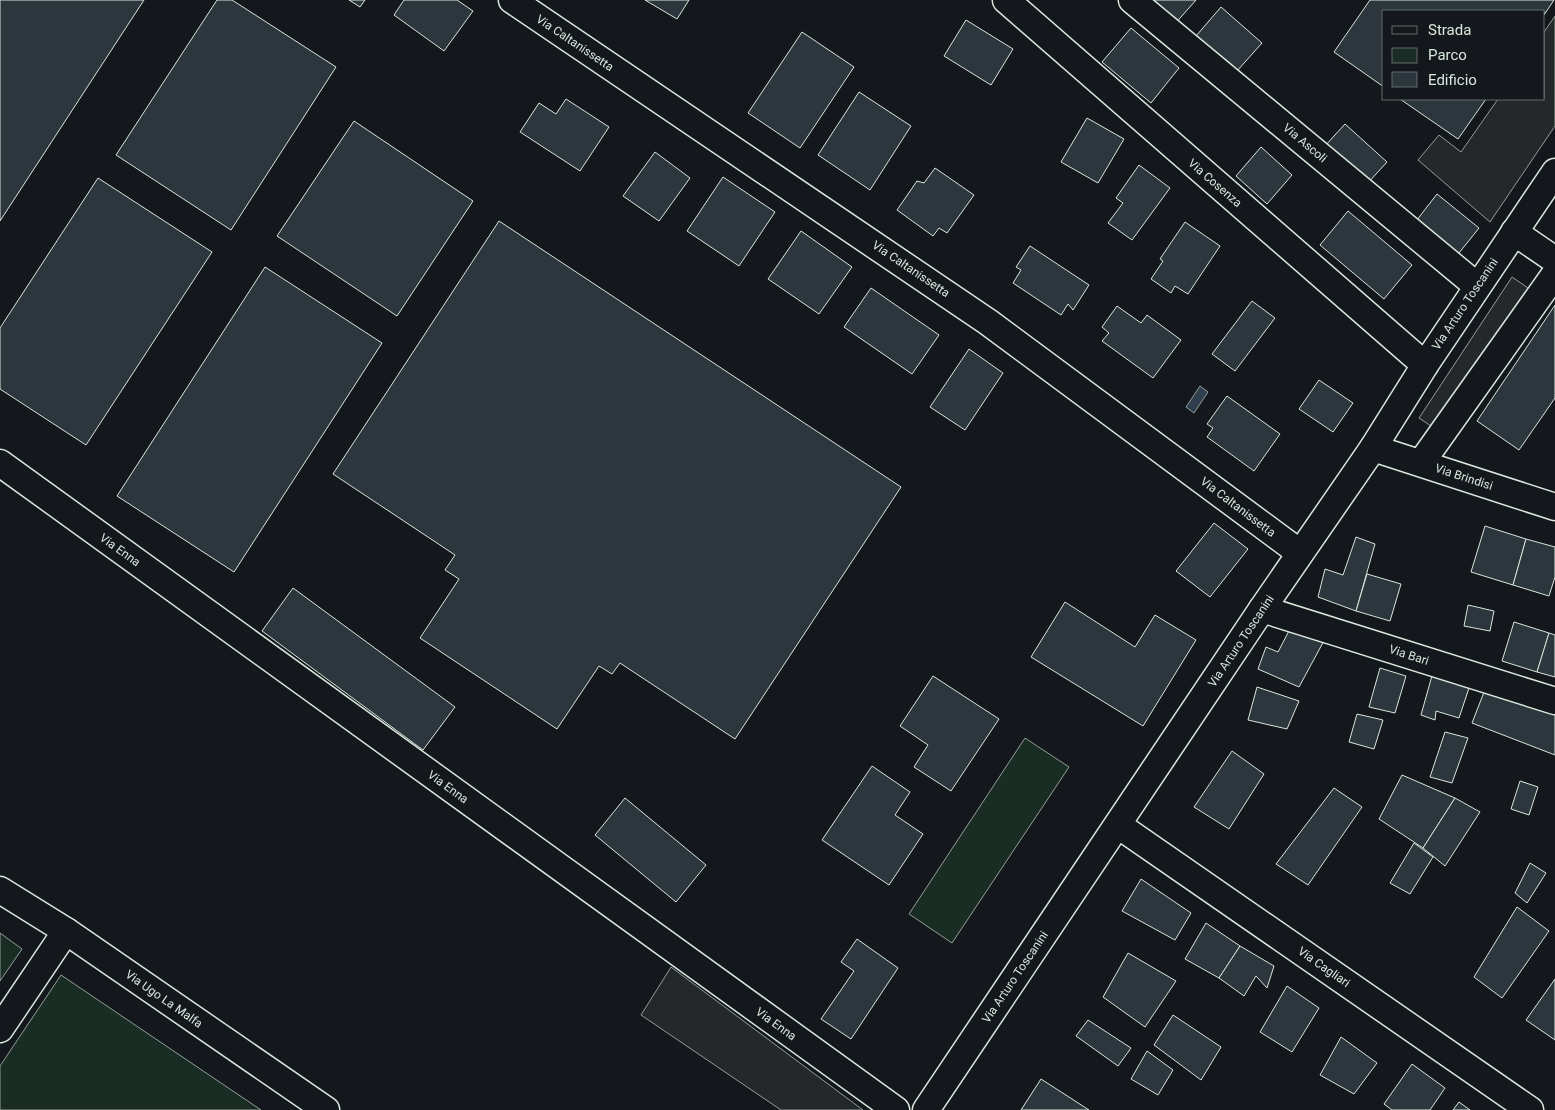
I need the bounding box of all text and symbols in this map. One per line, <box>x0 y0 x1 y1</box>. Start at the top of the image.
legend <box>1382 10 1545 100</box>
street label: Via Caltanissetta <box>534 12 616 74</box>
text: Strada <box>1428 21 1471 39</box>
text: Parco <box>1428 46 1467 64</box>
text: Edificio <box>1428 71 1477 89</box>
street label: Via Ascoli <box>1280 121 1330 165</box>
street label: Via Cosenza <box>1185 156 1245 210</box>
street label: Via Caltanissetta <box>870 238 952 300</box>
street label: Via Arturo Toscanini <box>1429 255 1501 353</box>
street label: Via Brindisi <box>1433 461 1495 493</box>
street label: Via Caltanissetta <box>1198 474 1278 540</box>
street label: Via Enna <box>97 531 143 569</box>
street label: Via Arturo Toscanini <box>1205 592 1277 690</box>
street label: Via Bari <box>1387 642 1431 668</box>
street label: Via Enna <box>425 768 471 806</box>
street label: Via Arturo Toscanini <box>979 928 1051 1026</box>
street label: Via Cagliari <box>1295 944 1353 990</box>
street label: Via Ugo La Malfa <box>123 967 205 1031</box>
street label: Via Enna <box>753 1005 799 1043</box>

